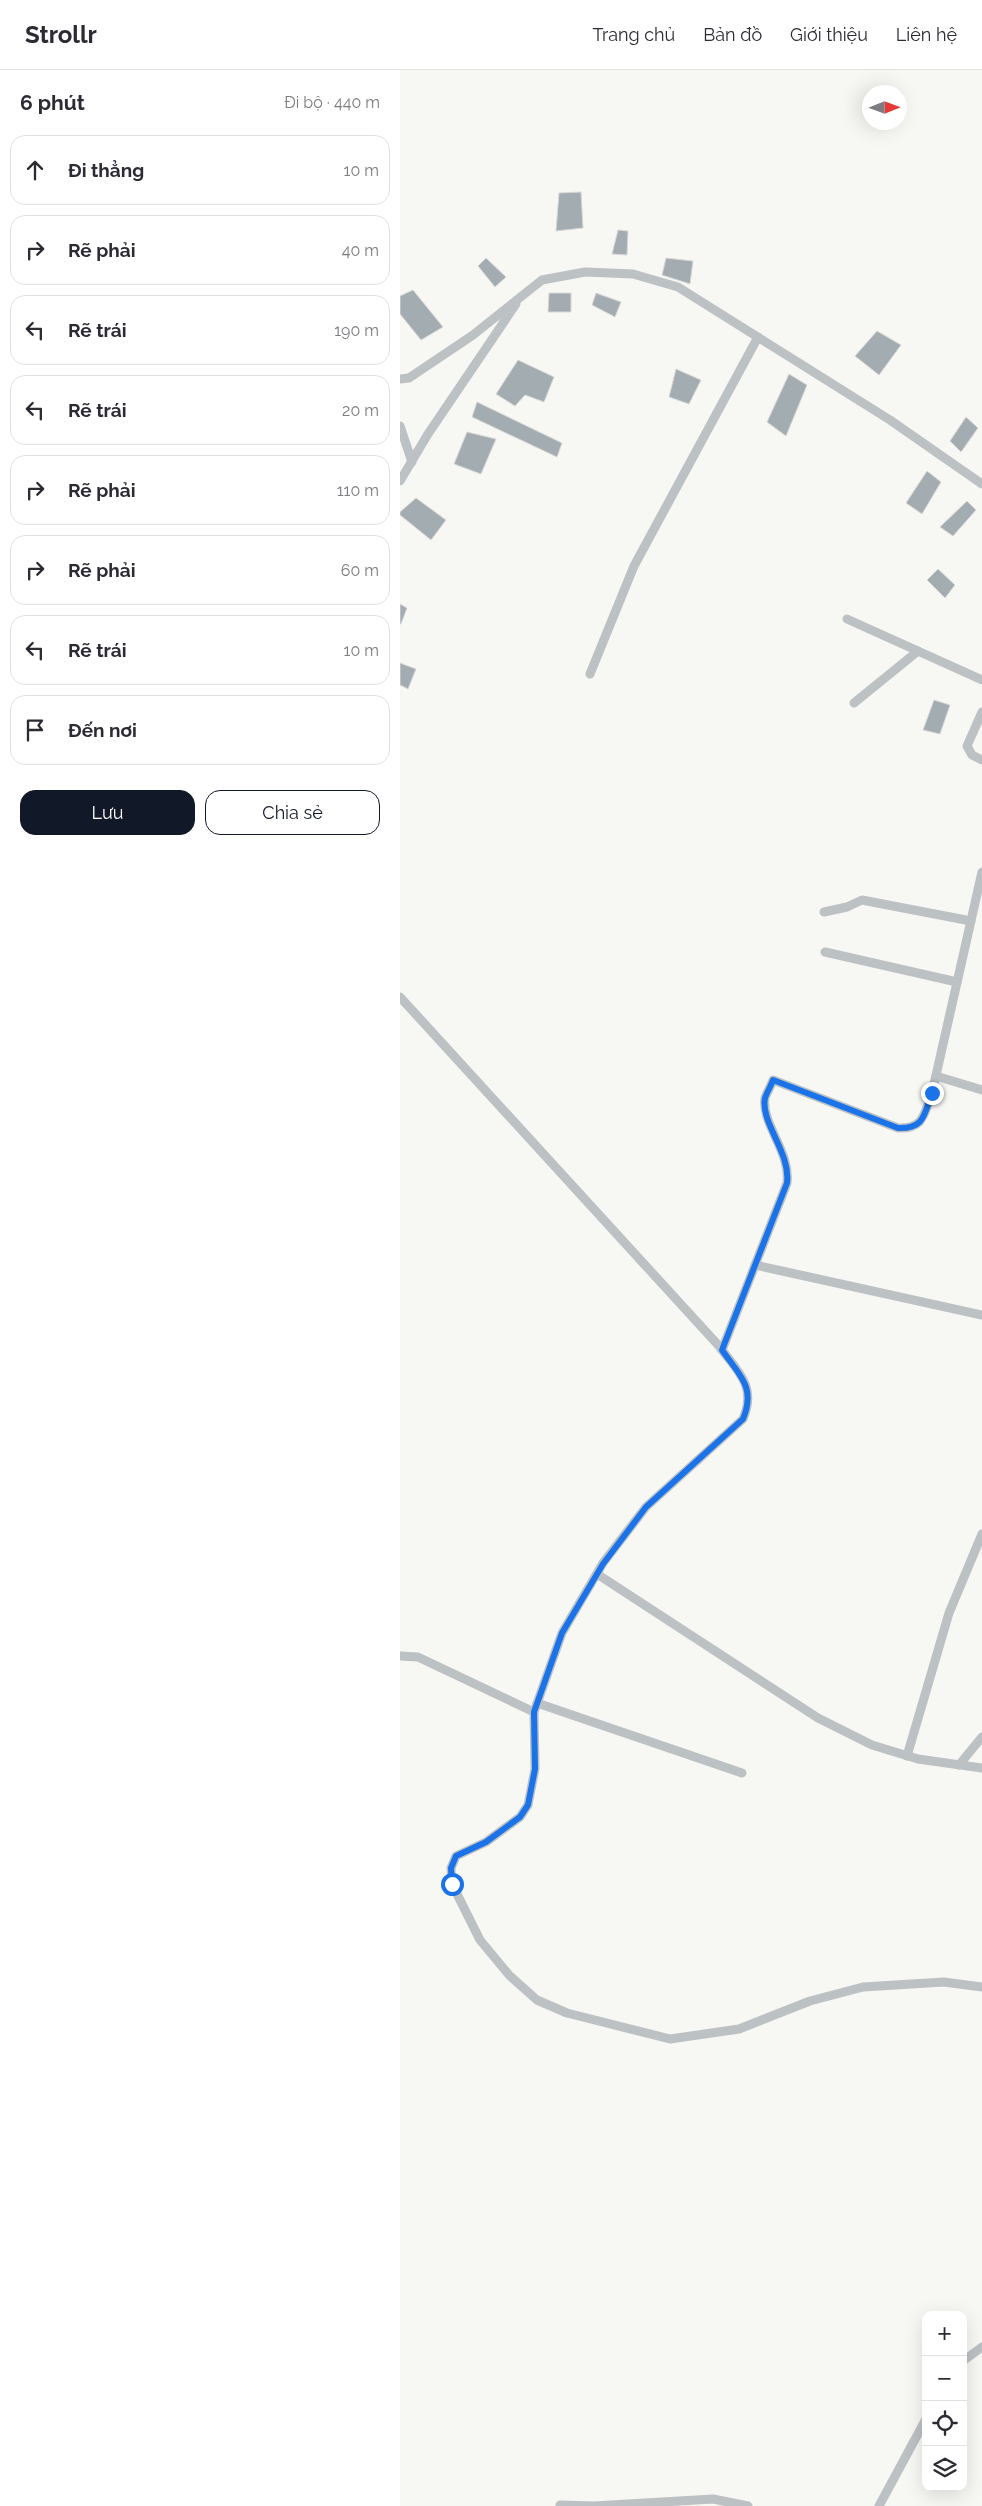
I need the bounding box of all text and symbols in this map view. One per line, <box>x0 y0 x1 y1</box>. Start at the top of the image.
text: Strollr <box>25 20 97 49</box>
text: Trang chủ <box>593 24 675 45</box>
text: Bản đồ <box>703 24 762 45</box>
text: Giới thiệu <box>790 24 868 45</box>
text: Liên hệ <box>896 24 957 45</box>
north arrow <box>862 85 907 130</box>
text: 6 phút <box>20 90 85 115</box>
text: Đi bộ · 440 m <box>284 93 380 112</box>
icon: ahead <box>21 156 49 184</box>
text: Đi thẳng <box>68 159 144 181</box>
text: 10 m <box>344 161 379 180</box>
icon: right <box>21 236 49 264</box>
text: Rẽ phải <box>68 239 136 261</box>
text: 40 m <box>342 241 379 260</box>
icon: left <box>21 316 49 344</box>
text: Rẽ trái <box>68 319 127 341</box>
text: 190 m <box>334 321 379 340</box>
icon: left <box>21 396 49 424</box>
text: Rẽ trái <box>68 399 127 421</box>
text: 20 m <box>342 401 379 420</box>
icon: right <box>21 476 49 504</box>
text: Rẽ phải <box>68 479 136 501</box>
text: 110 m <box>337 481 379 500</box>
icon: right <box>21 556 49 584</box>
text: Rẽ phải <box>68 559 136 581</box>
text: 60 m <box>341 561 379 580</box>
icon: left <box>21 636 49 664</box>
text: Rẽ trái <box>68 639 127 661</box>
text: 10 m <box>344 641 379 660</box>
icon: arrive <box>21 716 49 744</box>
text: Đến nơi <box>68 719 137 741</box>
button: Lưu <box>20 790 195 835</box>
button: Chia sẻ <box>205 790 380 835</box>
route end <box>921 1082 944 1105</box>
route start <box>441 1873 464 1896</box>
map controls <box>922 2311 967 2491</box>
button: + <box>922 2311 967 2356</box>
button: − <box>922 2356 967 2401</box>
button: locate <box>922 2401 967 2446</box>
button: layers <box>922 2446 967 2491</box>

